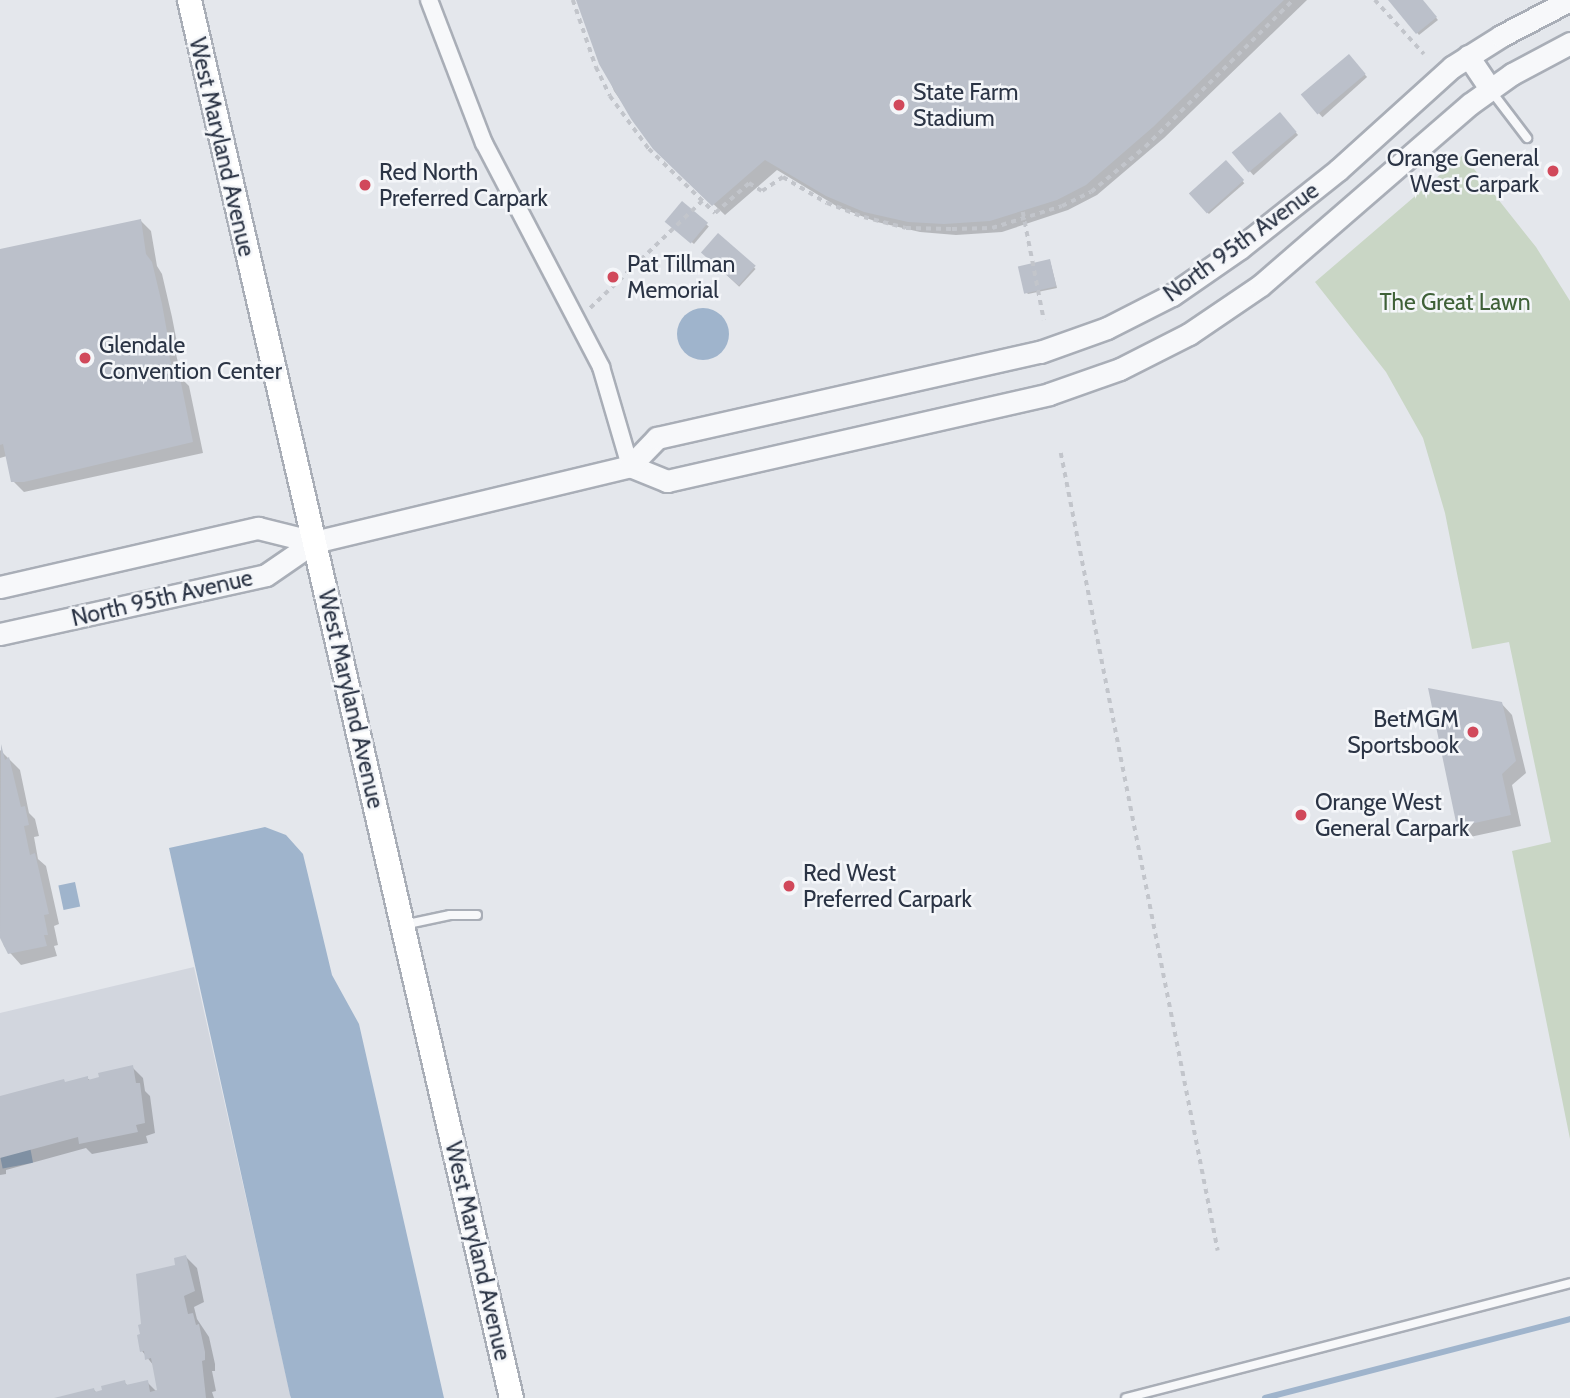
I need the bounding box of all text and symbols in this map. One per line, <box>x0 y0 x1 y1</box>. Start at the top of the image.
street label: West Maryland Avenue <box>183 35 261 259</box>
place label: State Farm Stadium <box>913 78 1018 132</box>
marker: State Farm Stadium <box>891 97 907 113</box>
place label: Orange General West Carpark <box>1387 144 1539 198</box>
place label: Red North Preferred Carpark <box>379 158 548 212</box>
marker: Orange General West Carpark <box>1545 163 1561 179</box>
street label: North 95th Avenue <box>1158 176 1324 308</box>
marker: Red North Preferred Carpark <box>357 177 373 193</box>
place label: Pat Tillman Memorial <box>627 250 735 304</box>
marker: Pat Tillman Memorial <box>605 269 621 285</box>
park label: The Great Lawn <box>1379 288 1531 316</box>
place label: Glendale Convention Center <box>99 331 282 385</box>
marker: Glendale Convention Center <box>77 350 93 366</box>
street label: North 95th Avenue <box>69 564 255 632</box>
street label: West Maryland Avenue <box>312 587 390 811</box>
place label: BetMGM Sportsbook <box>1347 705 1459 759</box>
marker: BetMGM Sportsbook <box>1465 724 1481 740</box>
place label: Orange West General Carpark <box>1315 788 1469 842</box>
marker: Orange West General Carpark <box>1293 807 1309 823</box>
place label: Red West Preferred Carpark <box>803 859 972 913</box>
marker: Red West Preferred Carpark <box>781 878 797 894</box>
street label: West Maryland Avenue <box>439 1139 517 1363</box>

